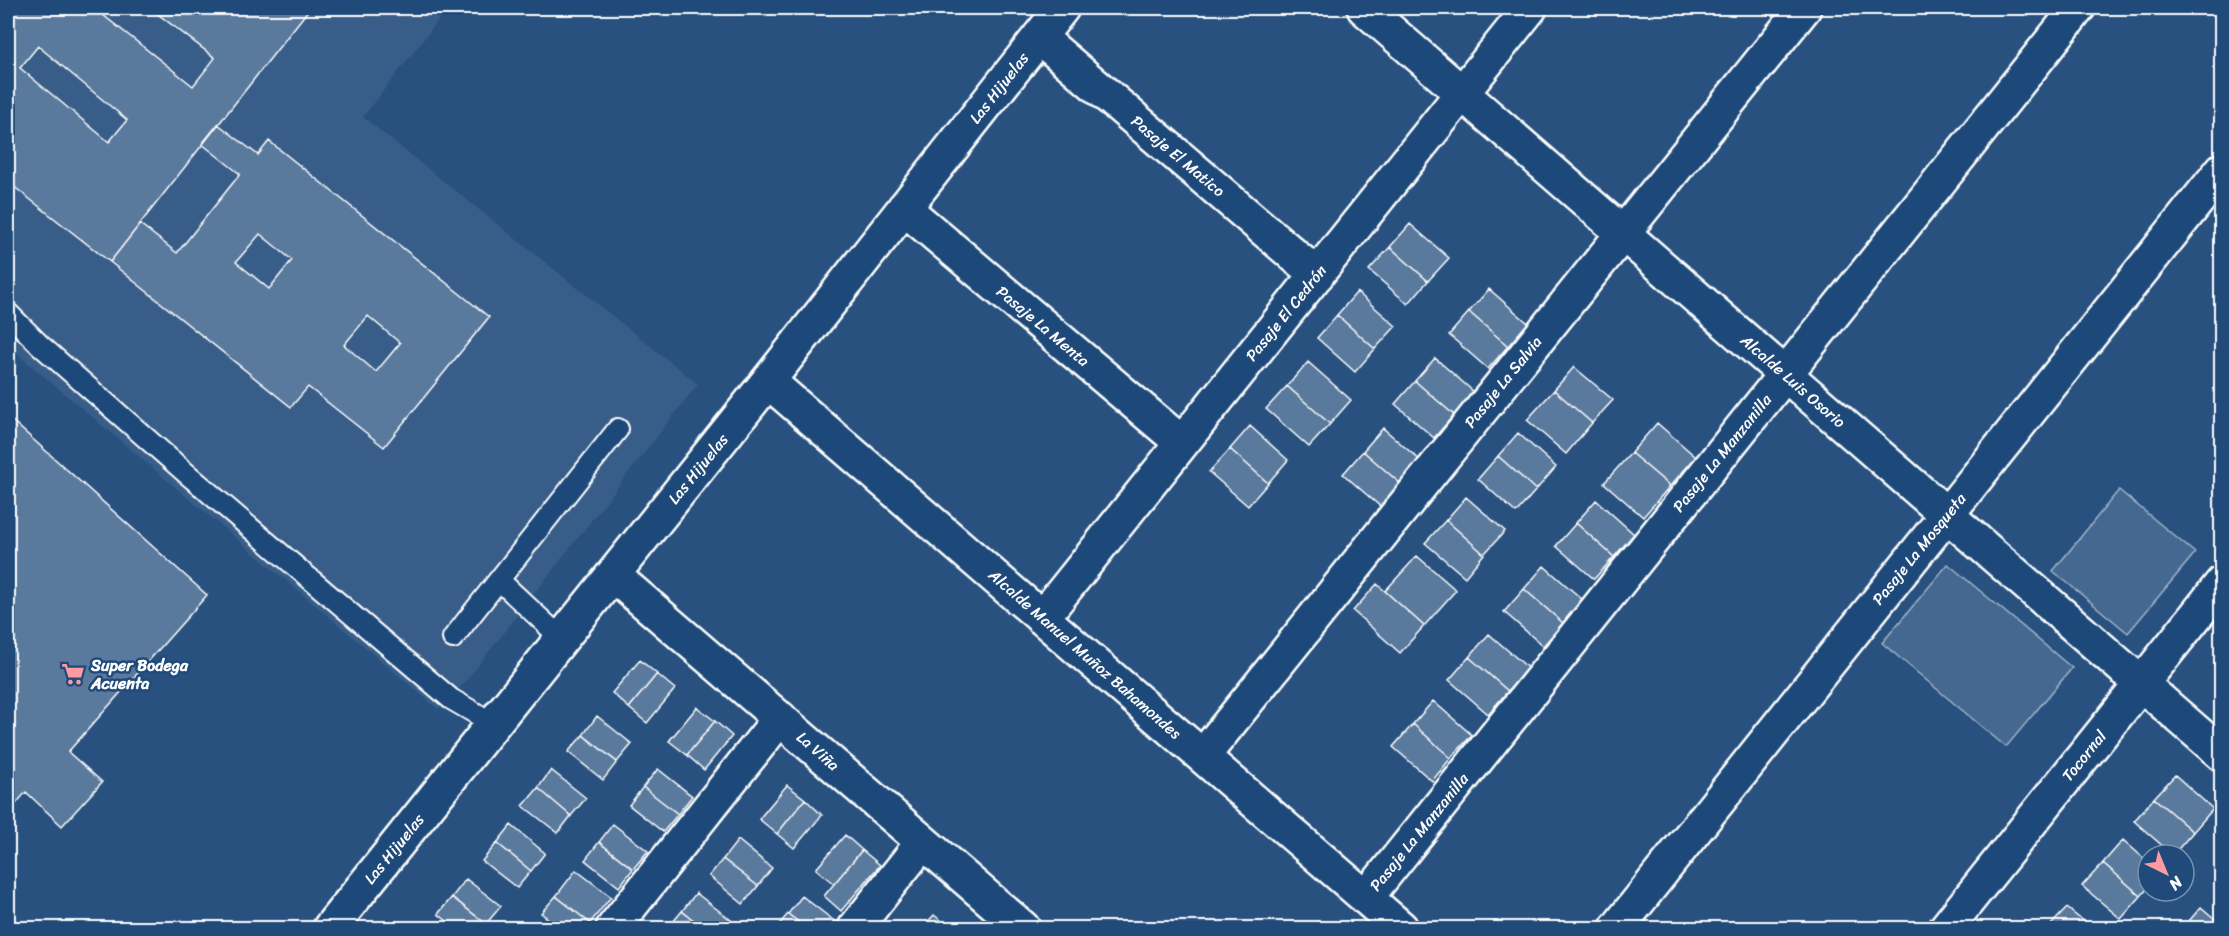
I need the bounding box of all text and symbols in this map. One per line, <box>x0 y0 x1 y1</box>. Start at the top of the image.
street label: Las Hijuelas <box>962 45 1037 130</box>
street label: Pasaje El Matico <box>1124 108 1232 205</box>
street label: Pasaje El Cedrón <box>1238 258 1335 368</box>
street label: Pasaje La Menta <box>989 278 1097 374</box>
street label: Alcalde Luis Osorio <box>1733 326 1853 435</box>
street label: Pasaje La Salvia <box>1456 329 1550 435</box>
street label: Pasaje La Manzanilla <box>1665 386 1780 519</box>
street label: Las Hijuelas <box>660 426 736 511</box>
street label: Pasaje La Mosqueta <box>1864 485 1974 612</box>
street label: Alcalde Manuel Muñoz Bahamondes <box>981 561 1189 747</box>
place label: Super Bodega Acuenta <box>90 651 189 698</box>
supermarket icon: Super Bodega Acuenta <box>60 661 86 687</box>
street label: Tocornal <box>2054 723 2114 788</box>
street label: La Viña <box>790 724 846 778</box>
street label: Pasaje La Manzanilla <box>1362 765 1477 898</box>
street label: Las Hijuelas <box>356 806 432 891</box>
north arrow <box>2136 843 2196 903</box>
text: N <box>2161 869 2191 899</box>

